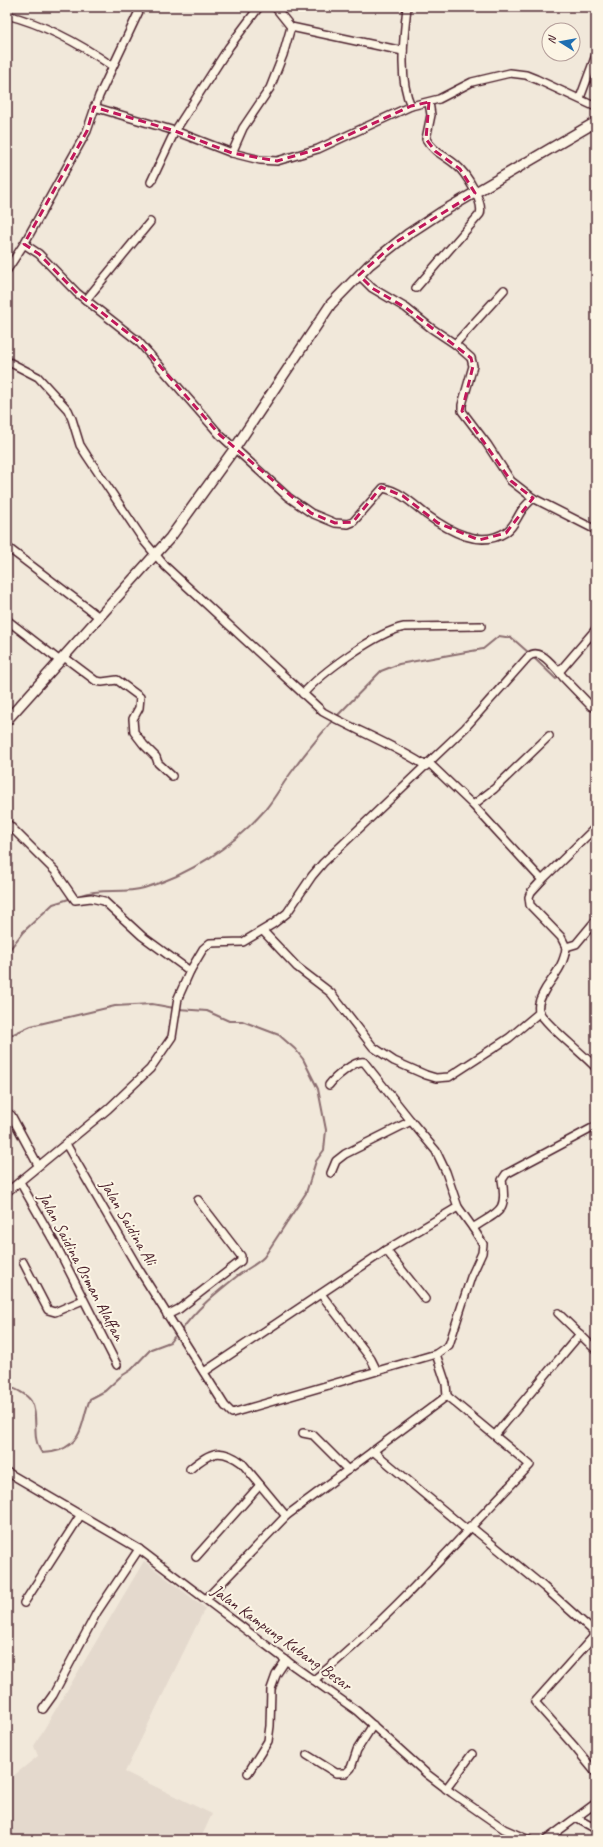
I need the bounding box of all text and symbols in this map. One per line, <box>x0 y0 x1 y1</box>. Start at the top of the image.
north arrow <box>541 22 581 62</box>
text: N <box>544 33 559 45</box>
street label: Jalan Saidina Ali <box>95 1175 162 1270</box>
street label: Jalan Saidina Osman Alaffan <box>33 1187 130 1345</box>
street label: Jalan Kampung Kubang Besar <box>207 1579 357 1696</box>

